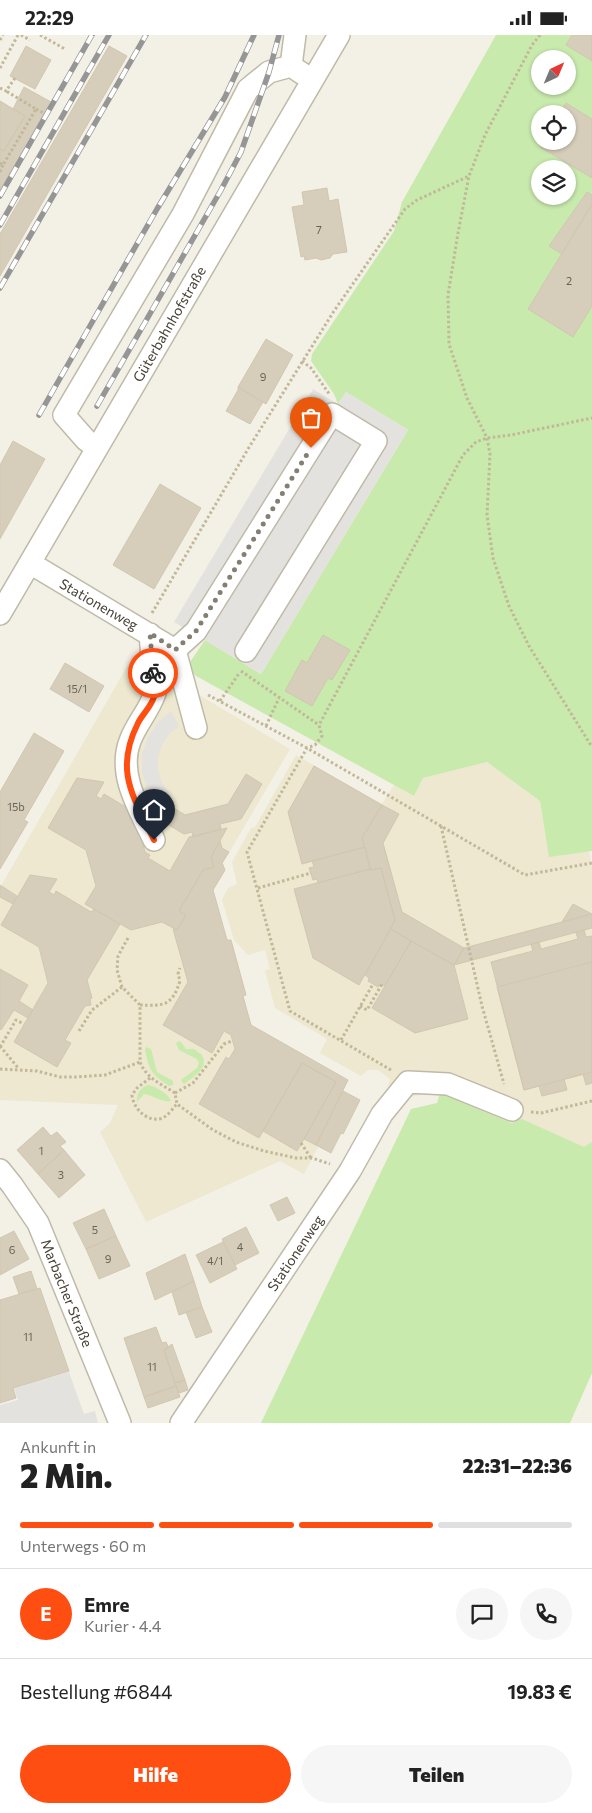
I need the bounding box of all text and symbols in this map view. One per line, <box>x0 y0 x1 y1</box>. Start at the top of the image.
text: 22:29 <box>25 6 74 29</box>
north arrow <box>531 50 576 95</box>
map controls <box>531 50 576 205</box>
button: locate <box>531 105 576 150</box>
button: layers <box>531 160 576 205</box>
house number: 7 <box>316 223 322 236</box>
street label: Güterbahnhofstraße <box>129 263 209 385</box>
house number: 2 <box>566 274 572 287</box>
house number: 9 <box>260 370 267 383</box>
pin <box>290 397 332 448</box>
icon: bag <box>297 404 325 432</box>
street label: Stationenweg <box>57 575 142 634</box>
courier <box>128 648 178 698</box>
icon: bike <box>139 659 167 687</box>
house number: 15/1 <box>67 682 87 695</box>
pin <box>133 789 175 840</box>
icon: home <box>140 796 168 824</box>
house number: 15b <box>7 800 25 813</box>
house number: 1 <box>39 1144 43 1157</box>
house number: 3 <box>58 1168 64 1181</box>
street label: Stationenweg <box>263 1211 327 1294</box>
house number: 5 <box>92 1223 98 1236</box>
street label: Marbacher Straße <box>38 1237 96 1349</box>
house number: 4 <box>237 1240 244 1253</box>
house number: 6 <box>9 1243 16 1256</box>
house number: 9 <box>105 1252 112 1265</box>
house number: 4/1 <box>207 1254 223 1267</box>
house number: 11 <box>23 1330 33 1343</box>
house number: 11 <box>147 1360 157 1373</box>
text: Ankunft in <box>20 1437 96 1456</box>
text: 22:31–22:36 <box>462 1454 572 1477</box>
text: 2 Min. <box>20 1455 112 1495</box>
text: Unterwegs · 60 m <box>20 1536 146 1555</box>
button: chat <box>456 1588 508 1640</box>
button: phone <box>520 1588 572 1640</box>
text: Emre <box>84 1593 130 1616</box>
text: E <box>40 1602 52 1625</box>
text: Kurier · 4.4 <box>84 1616 161 1635</box>
text: Bestellung #6844 <box>20 1680 173 1703</box>
text: 19.83 € <box>507 1680 572 1703</box>
button: Hilfe <box>20 1745 291 1803</box>
button: Teilen <box>301 1745 572 1803</box>

